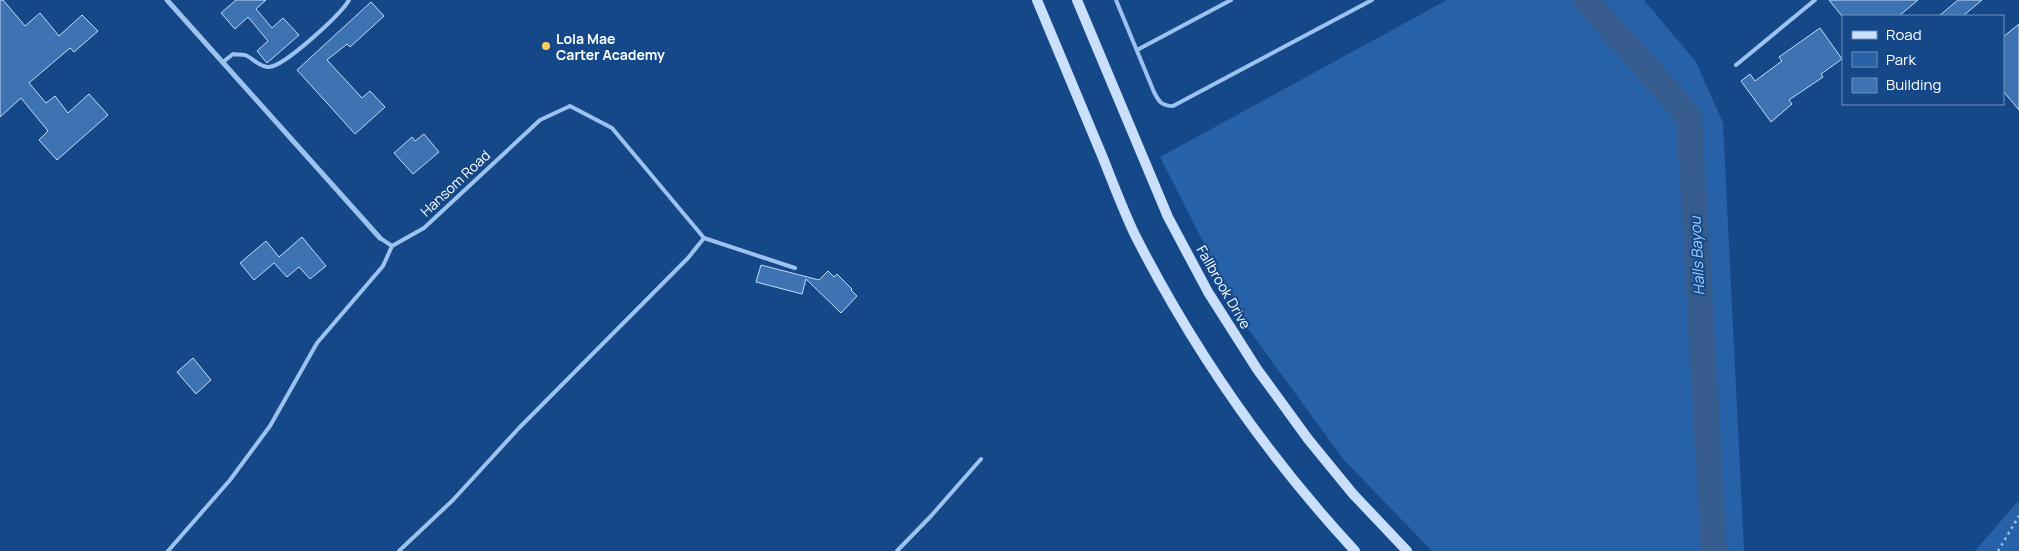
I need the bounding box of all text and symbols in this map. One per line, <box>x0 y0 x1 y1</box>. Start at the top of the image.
legend <box>1842 15 2004 105</box>
text: Road <box>1886 24 1922 45</box>
place label: Lola Mae Carter Academy <box>556 29 665 64</box>
marker: Lola Mae Carter Academy <box>540 40 552 52</box>
text: Park <box>1886 49 1916 70</box>
text: Building <box>1886 74 1941 95</box>
street label: Hansom Road <box>416 146 494 220</box>
water label: Halls Bayou <box>1684 215 1710 296</box>
street label: Fallbrook Drive <box>1192 242 1256 332</box>

